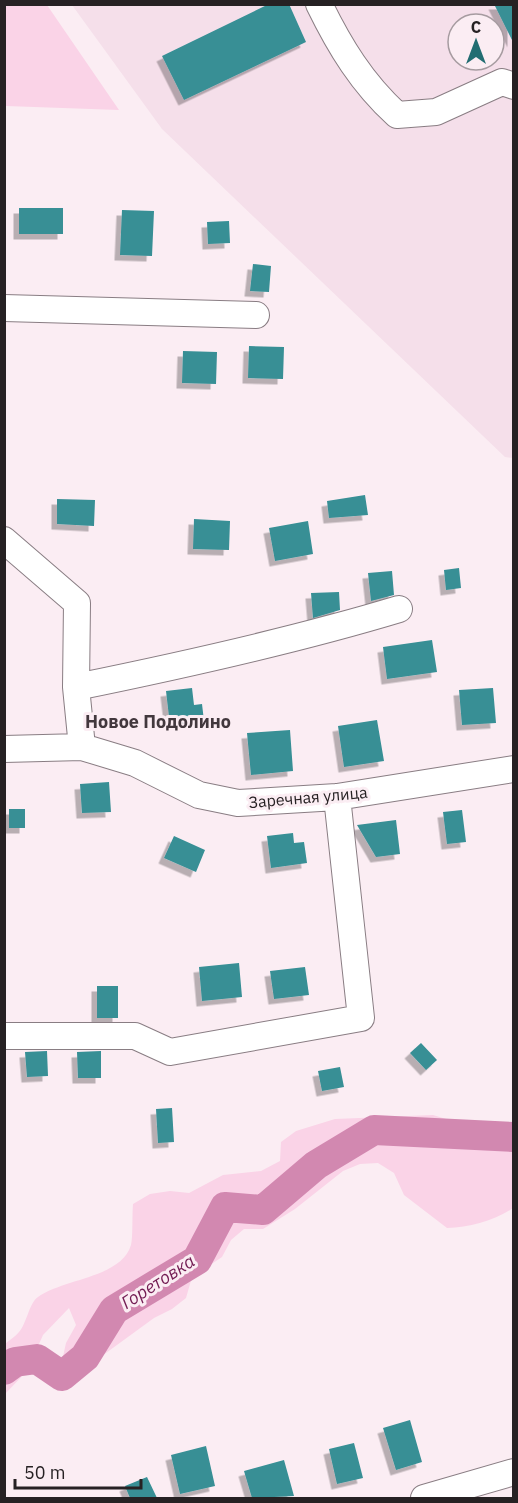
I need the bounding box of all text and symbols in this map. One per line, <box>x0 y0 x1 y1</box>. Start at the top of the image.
north arrow <box>446 12 506 72</box>
text: С <box>471 17 481 37</box>
district label: Новое Подолино <box>85 710 231 733</box>
street label: Заречная улица <box>248 782 369 812</box>
water label: Горетовка <box>116 1249 199 1314</box>
scale bar <box>15 1452 141 1490</box>
text: 50 m <box>24 1461 66 1484</box>

